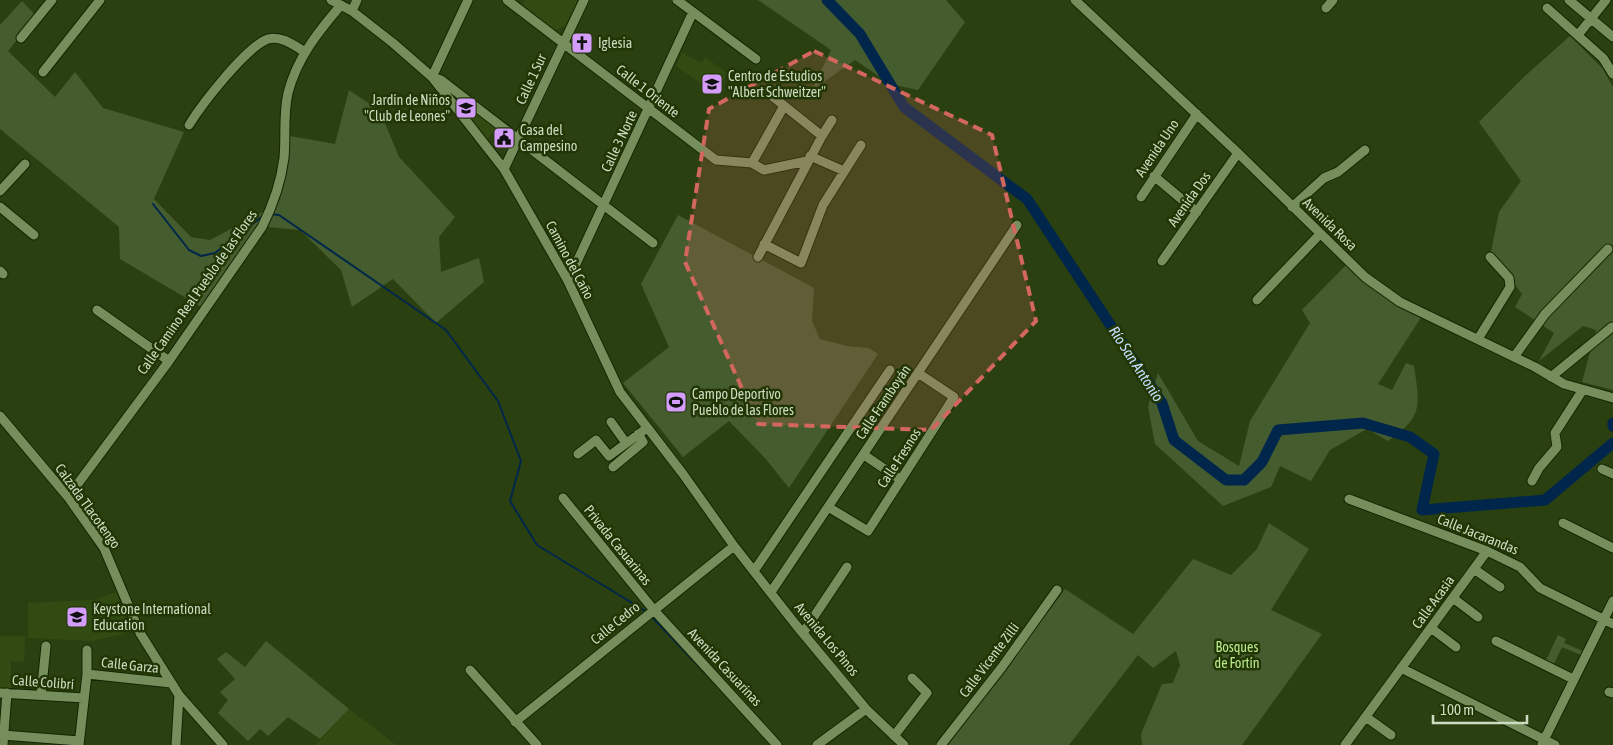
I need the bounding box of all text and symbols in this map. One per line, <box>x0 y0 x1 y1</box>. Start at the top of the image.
church icon: Iglesia <box>570 31 594 55</box>
place label: Iglesia <box>598 35 632 51</box>
street label: Calle 1 Sur <box>512 51 550 107</box>
street label: Calle 1 Oriente <box>613 61 683 121</box>
place label: Centro de Estudios "Albert Schweitzer" <box>728 68 826 100</box>
school or university icon: Centro de Estudios "Albert Schweitzer" <box>700 72 724 96</box>
place label: Jardín de Niños "Club de Leones" <box>364 92 450 124</box>
school or university icon: Jardín de Niños "Club de Leones" <box>454 96 478 120</box>
street label: Calle 3 Norte <box>598 108 640 174</box>
street label: Avenida Uno <box>1132 116 1182 180</box>
place label: Casa del Campesino <box>520 122 577 154</box>
public building icon: Casa del Campesino <box>492 126 516 150</box>
street label: Avenida Dos <box>1164 168 1214 230</box>
street label: Avenida Rosa <box>1300 194 1360 254</box>
street label: Calle Camino Real Pueblo de las Flores <box>134 207 260 377</box>
street label: Camino del Caño <box>543 218 597 302</box>
water label: Río San Antonio <box>1106 323 1167 405</box>
street label: Calle Framboyán <box>852 362 914 442</box>
place label: Campo Deportivo Pueblo de las Flores <box>692 386 794 418</box>
sports icon: Campo Deportivo Pueblo de las Flores <box>664 390 688 414</box>
street label: Calle Fresnos <box>874 425 924 491</box>
street label: Calzada Tlacotengo <box>52 461 124 551</box>
street label: Privada Casuarinas <box>581 502 655 588</box>
street label: Calle Jacarandas <box>1435 510 1521 558</box>
street label: Calle Acasia <box>1408 572 1458 632</box>
street label: Calle Cedro <box>587 598 643 648</box>
street label: Avenida Los Pinos <box>792 599 862 679</box>
place label: Keystone International Education <box>93 601 211 633</box>
school or university icon: Keystone International Education <box>65 605 89 629</box>
street label: Calle Vicente Zilli <box>956 620 1022 700</box>
street label: Avenida Casuarinas <box>685 625 765 709</box>
park label: Bosques de Fortín <box>1215 639 1259 671</box>
street label: Calle Garza <box>100 654 160 676</box>
street label: Calle Colibrí <box>11 672 75 692</box>
scale bar <box>1433 692 1527 724</box>
text: 100 m <box>1440 701 1474 718</box>

